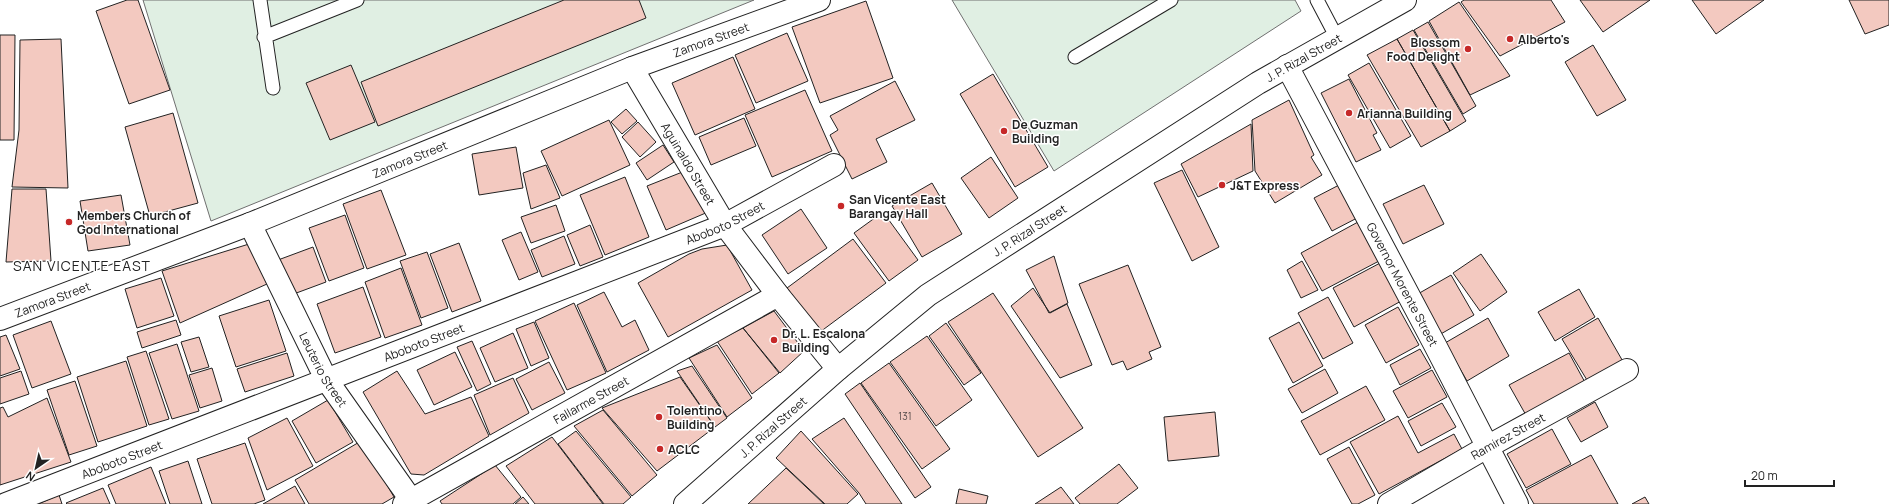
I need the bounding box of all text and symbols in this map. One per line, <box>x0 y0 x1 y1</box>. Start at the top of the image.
street label: Zamora Street <box>671 18 751 61</box>
street label: J. P. Rizal Street <box>1262 29 1345 86</box>
place label: Alberto's <box>1518 31 1570 48</box>
place label: Blossom Food Delight <box>1387 34 1460 65</box>
marker: Alberto's <box>1505 34 1515 44</box>
marker: Blossom Food Delight <box>1463 44 1473 54</box>
place label: Arianna Building <box>1357 105 1452 122</box>
marker: Arianna Building <box>1344 108 1354 118</box>
place label: De Guzman Building <box>1012 116 1078 147</box>
street label: Aguinaldo Street <box>658 119 720 208</box>
marker: De Guzman Building <box>999 126 1009 136</box>
street label: Zamora Street <box>370 136 450 182</box>
place label: J&T Express <box>1230 177 1300 194</box>
marker: J&T Express <box>1217 180 1227 190</box>
place label: San Vicente East Barangay Hall <box>849 191 946 222</box>
street label: Aboboto Street <box>683 196 767 248</box>
street label: J. P. Rizal Street <box>989 200 1070 260</box>
marker: San Vicente East Barangay Hall <box>836 201 846 211</box>
place label: Members Church of God International <box>77 207 191 238</box>
marker: Members Church of God International <box>64 217 74 227</box>
street label: Governor Morente Street <box>1363 219 1443 349</box>
district label: SAN VICENTE EAST <box>13 256 151 275</box>
street label: Zamora Street <box>12 277 93 321</box>
street label: Aboboto Street <box>381 318 467 365</box>
place label: Dr. L. Escalona Building <box>782 325 865 356</box>
street label: Leuterio Street <box>296 329 352 410</box>
marker: Dr. L. Escalona Building <box>769 335 779 345</box>
street label: Fallarme Street <box>550 372 632 428</box>
street label: J. P. Rizal Street <box>735 392 810 461</box>
place label: Tolentino Building <box>667 402 722 433</box>
street label: Ramirez Street <box>1467 408 1548 463</box>
house number: 131 <box>898 409 912 423</box>
marker: Tolentino Building <box>654 412 664 422</box>
street label: Aboboto Street <box>79 436 165 483</box>
place label: ACLC <box>668 441 700 458</box>
marker: ACLC <box>655 444 665 454</box>
north arrow <box>16 448 56 488</box>
scale bar <box>1745 462 1834 488</box>
text: 20 m <box>1751 467 1778 484</box>
text: N <box>23 468 38 485</box>

